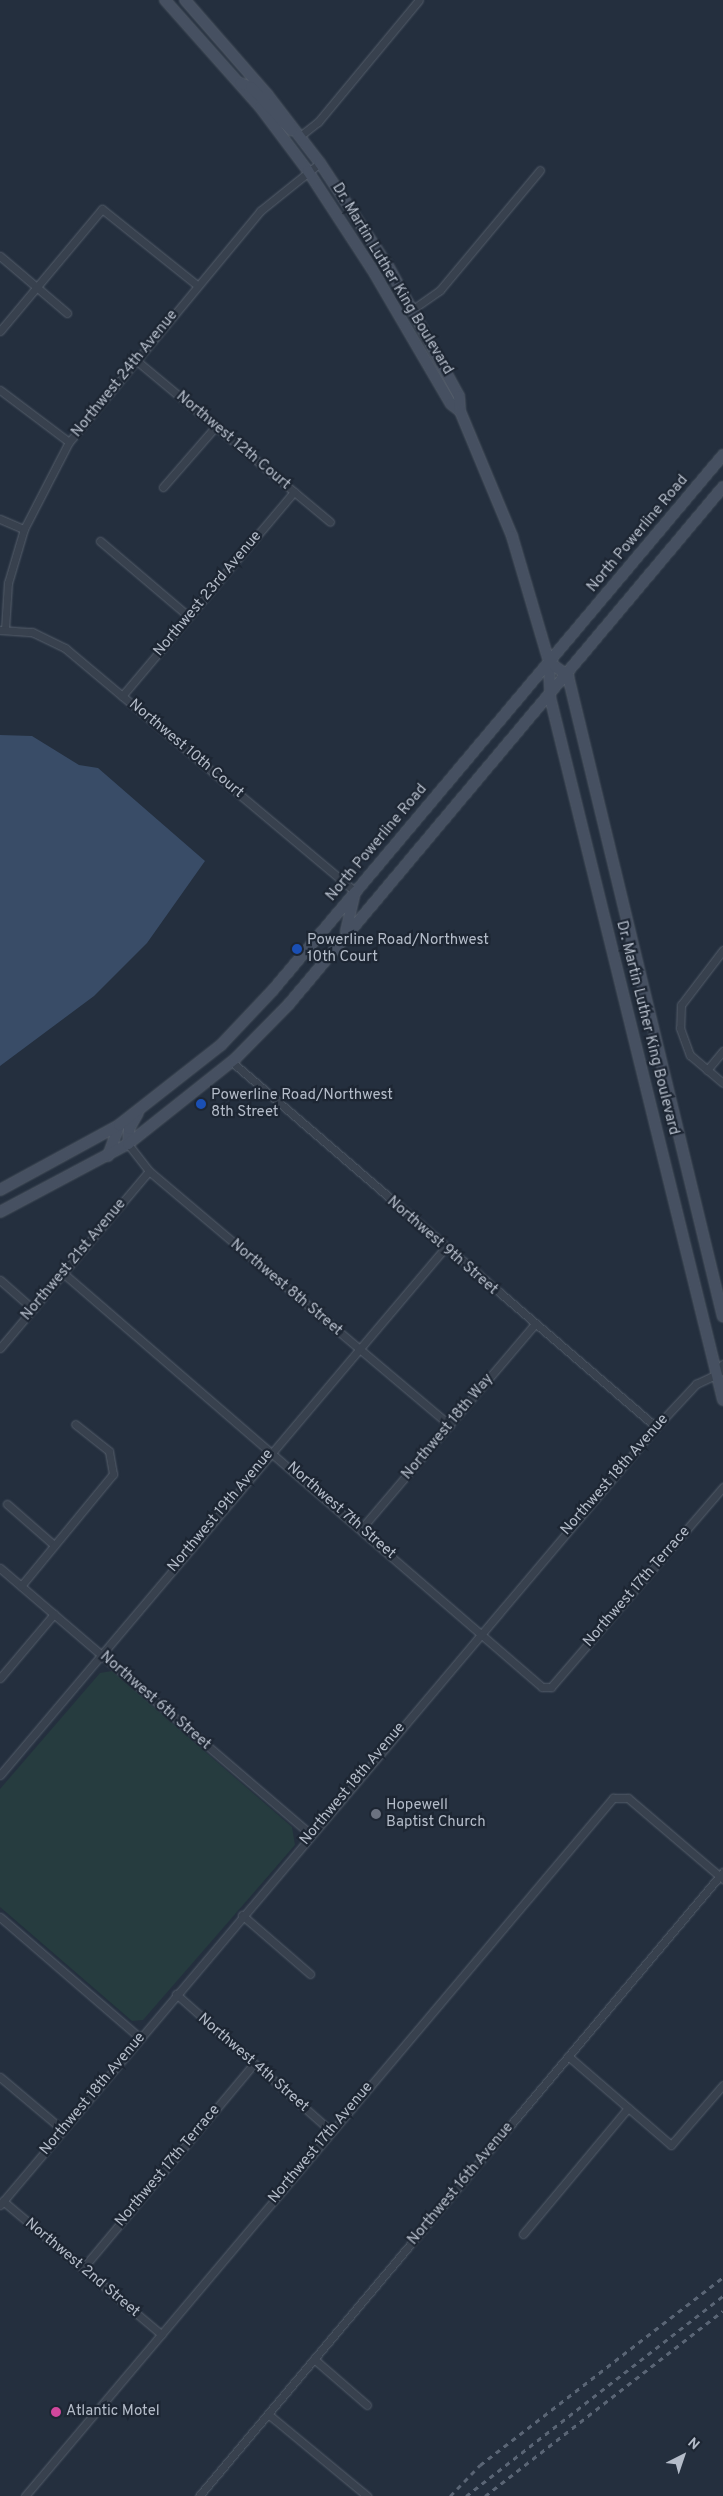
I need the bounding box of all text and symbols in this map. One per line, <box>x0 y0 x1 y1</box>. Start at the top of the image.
street label: Dr. Martin Luther King Boulevard <box>328 180 456 378</box>
street label: Northwest 24th Avenue <box>68 307 182 441</box>
street label: Northwest 12th Court <box>172 388 294 494</box>
street label: North Powerline Road <box>584 472 692 596</box>
street label: Northwest 23rd Avenue <box>150 527 266 661</box>
street label: Northwest 10th Court <box>125 696 247 802</box>
street label: North Powerline Road <box>323 781 431 905</box>
street label: Dr. Martin Luther King Boulevard <box>612 919 682 1137</box>
place label: Powerline Road/Northwest 10th Court <box>307 931 489 966</box>
marker: Powerline Road/Northwest 10th Court <box>291 943 303 955</box>
place label: Powerline Road/Northwest 8th Street <box>211 1086 393 1121</box>
marker: Powerline Road/Northwest 8th Street <box>195 1098 207 1110</box>
street label: Northwest 9th Street <box>383 1193 501 1299</box>
street label: Northwest 21st Avenue <box>18 1195 130 1325</box>
street label: Northwest 8th Street <box>226 1236 346 1340</box>
street label: Northwest 18th Way <box>398 1370 498 1484</box>
street label: Northwest 18th Avenue <box>557 1411 673 1539</box>
street label: Northwest 19th Avenue <box>164 1446 278 1576</box>
street label: Northwest 7th Street <box>283 1459 399 1563</box>
street label: Northwest 17th Terrace <box>580 1523 694 1651</box>
street label: Northwest 6th Street <box>96 1648 214 1754</box>
street label: Northwest 18th Avenue <box>296 1719 410 1849</box>
place label: Hopewell Baptist Church <box>386 1796 486 1831</box>
marker: Hopewell Baptist Church <box>370 1808 382 1820</box>
street label: Northwest 4th Street <box>194 2010 312 2116</box>
street label: Northwest 18th Avenue <box>36 2029 150 2159</box>
street label: Northwest 17th Avenue <box>265 2078 377 2208</box>
street label: Northwest 17th Terrace <box>112 2101 224 2231</box>
street label: Northwest 16th Avenue <box>404 2119 518 2249</box>
street label: Northwest 2nd Street <box>21 2215 143 2321</box>
place label: Atlantic Motel <box>66 2403 160 2421</box>
marker: Atlantic Motel <box>50 2406 62 2418</box>
north arrow <box>658 2431 708 2481</box>
text: N <box>684 2435 703 2454</box>

